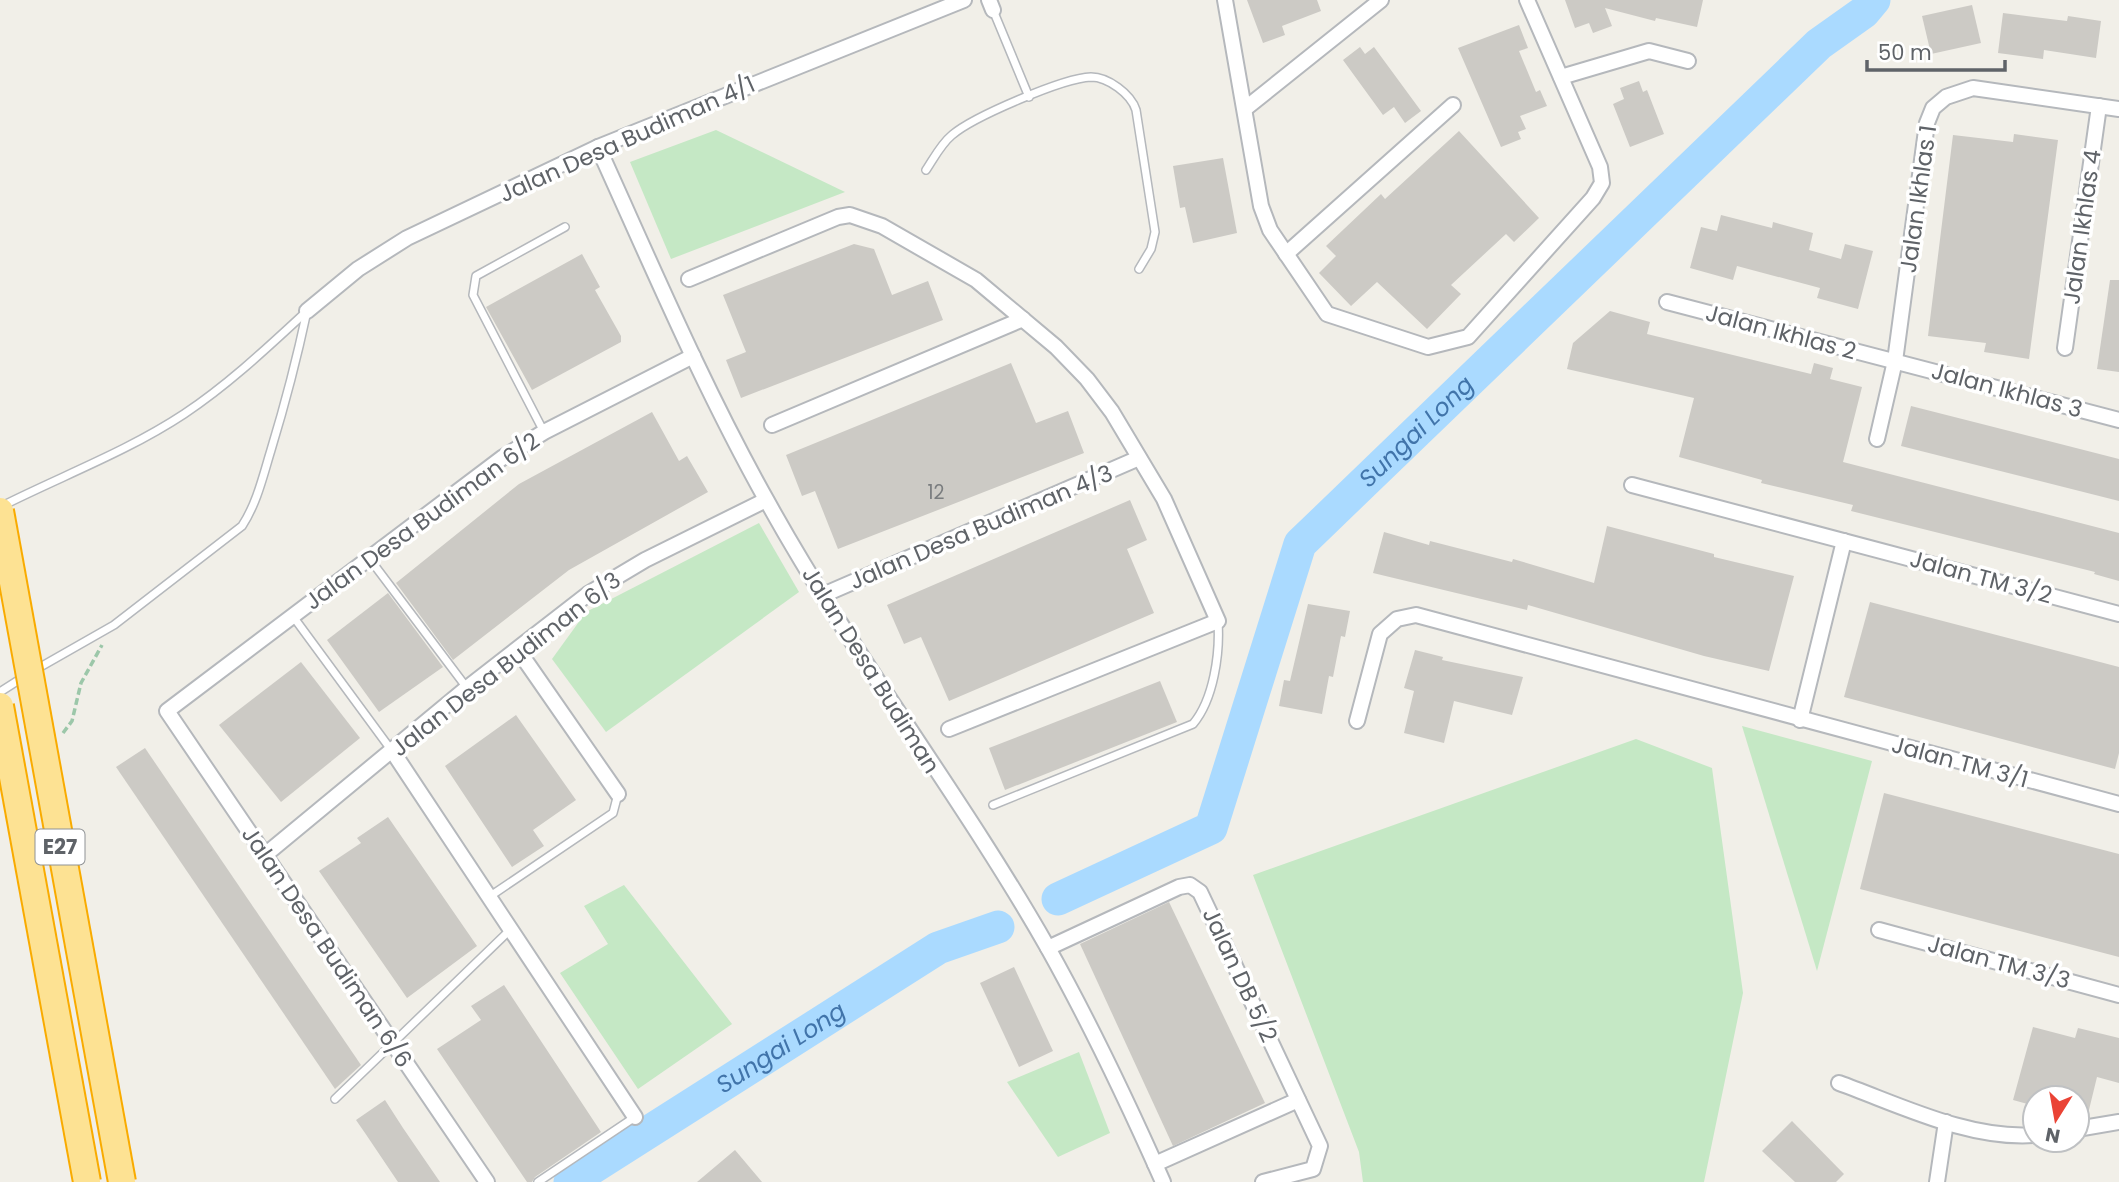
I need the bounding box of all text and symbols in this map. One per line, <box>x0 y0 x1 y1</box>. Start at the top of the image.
scale bar <box>1867 28 2005 72</box>
text: 50 m <box>1878 38 1932 67</box>
street label: Jalan Desa Budiman 4/1 <box>494 68 760 210</box>
street label: Jalan Ikhlas 1 <box>1892 123 1944 275</box>
street label: Jalan Ikhlas 4 <box>2055 148 2109 306</box>
street label: Jalan Ikhlas 2 <box>1702 297 1860 367</box>
street label: Jalan Ikhlas 3 <box>1928 354 2086 426</box>
water label: Sungai Long <box>1352 368 1481 495</box>
street label: Jalan Desa Budiman 6/2 <box>298 425 546 617</box>
street label: Jalan Desa Budiman 4/3 <box>844 457 1118 597</box>
house number: 12 <box>927 479 945 506</box>
street label: Jalan TM 3/2 <box>1906 543 2056 611</box>
street label: Jalan Desa Budiman <box>794 561 948 779</box>
street label: Jalan Desa Budiman 6/3 <box>385 564 627 764</box>
street label: Jalan TM 3/1 <box>1888 728 2032 796</box>
street label: Jalan Desa Budiman 6/6 <box>234 820 420 1074</box>
road number: E27 <box>36 830 84 864</box>
street label: Jalan DB 5/2 <box>1195 903 1285 1047</box>
street label: Jalan TM 3/3 <box>1924 928 2074 996</box>
water label: Sungai Long <box>710 994 852 1101</box>
north arrow <box>2021 1084 2091 1154</box>
text: N <box>2043 1121 2062 1150</box>

